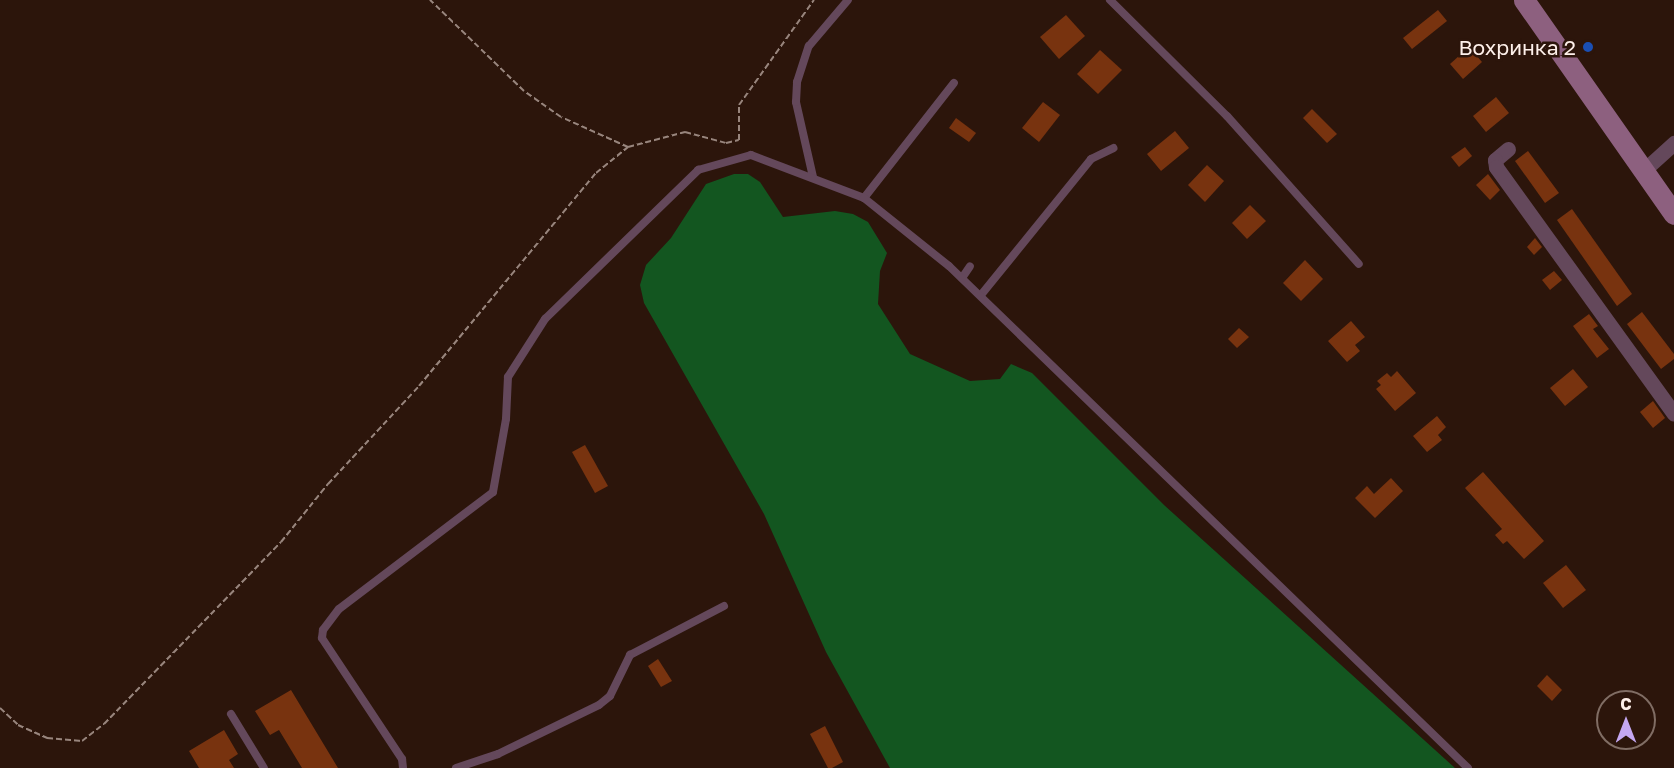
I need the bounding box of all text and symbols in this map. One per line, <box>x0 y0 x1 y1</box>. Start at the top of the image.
place label: Вохринка 2 <box>1459 34 1576 60</box>
marker: Вохринка 2 <box>1581 40 1595 54</box>
north arrow <box>1596 690 1656 750</box>
text: С <box>1620 694 1632 714</box>

